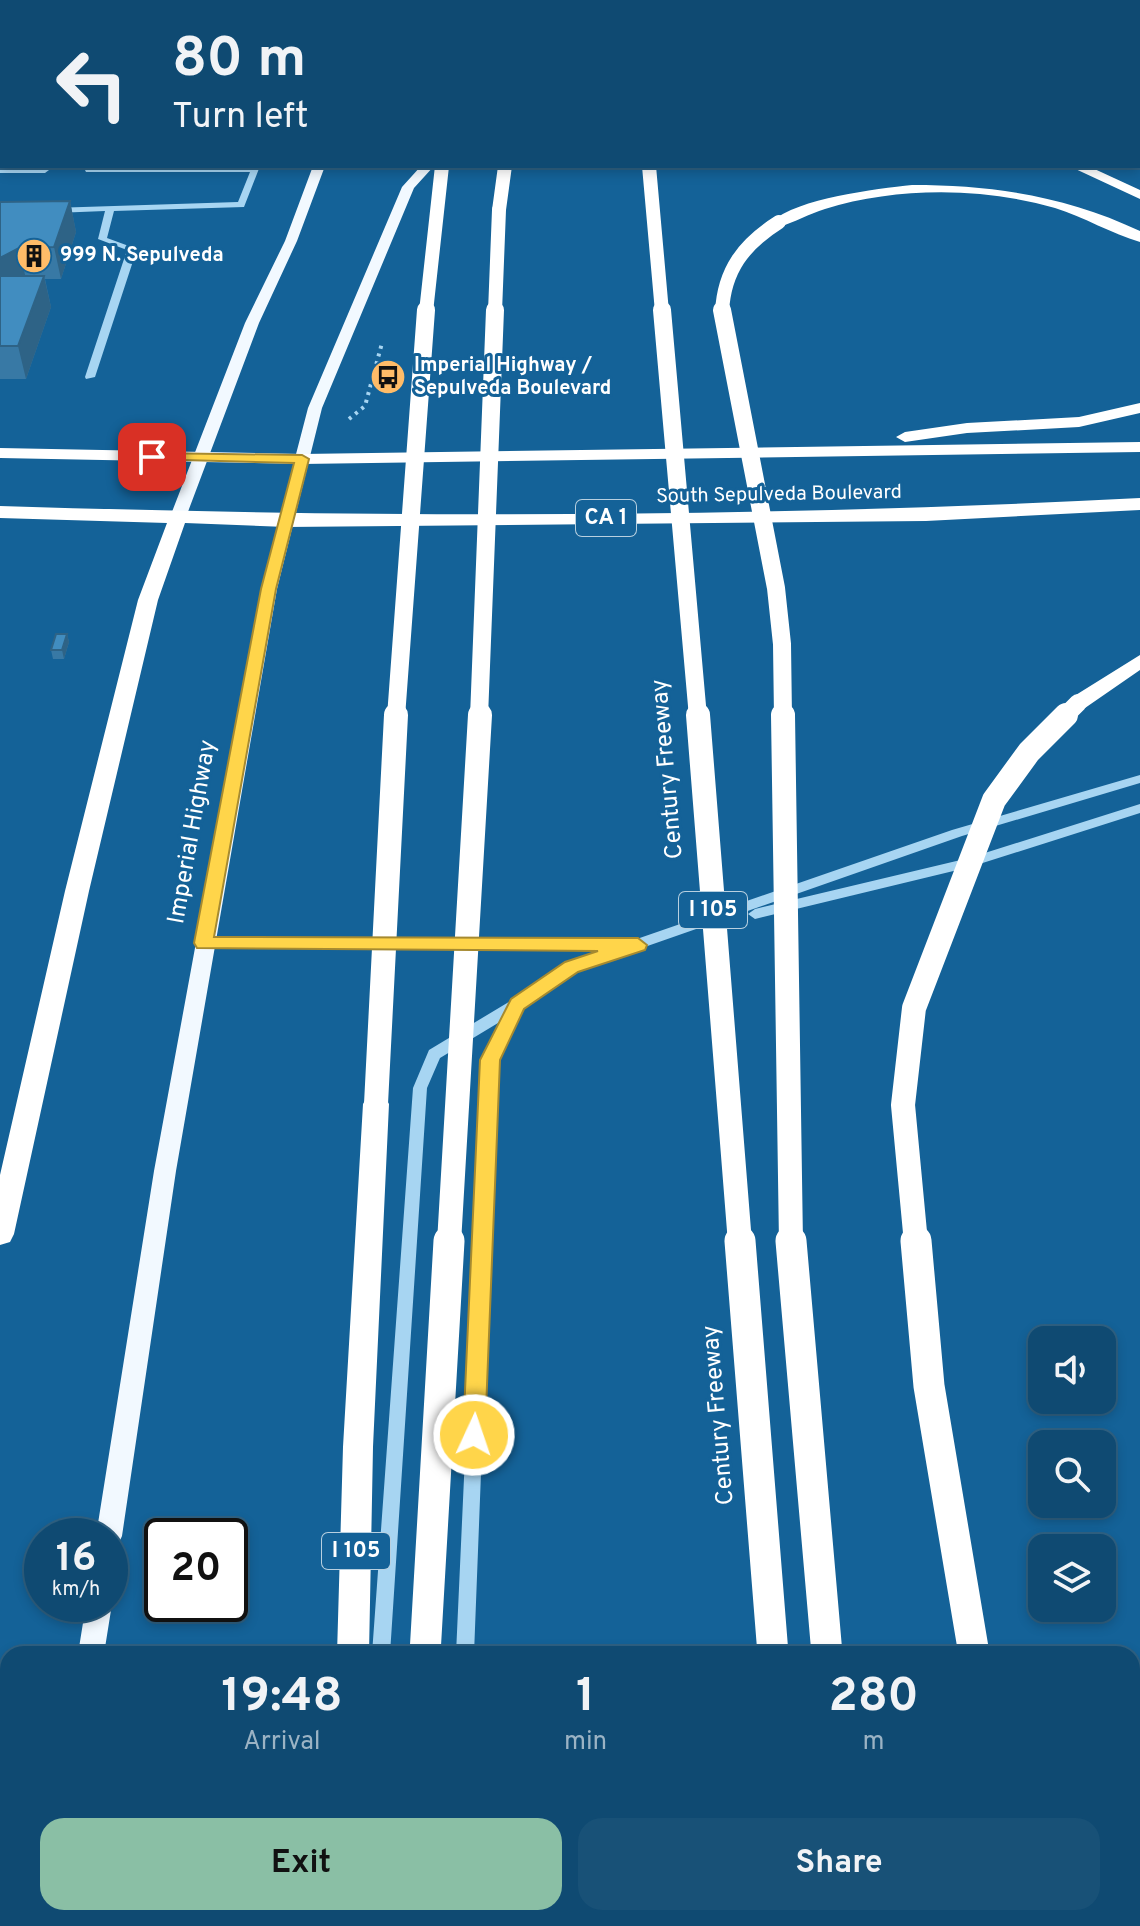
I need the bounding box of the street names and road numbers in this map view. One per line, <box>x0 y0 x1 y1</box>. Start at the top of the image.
street label: South Sepulveda Boulevard <box>656 480 902 510</box>
road number: CA 1 <box>576 500 636 536</box>
street label: Century Freeway <box>645 678 691 860</box>
street label: Imperial Highway <box>162 738 224 926</box>
road number: I 105 <box>679 892 747 928</box>
street label: Century Freeway <box>696 1324 742 1506</box>
road number: I 105 <box>322 1533 390 1569</box>

